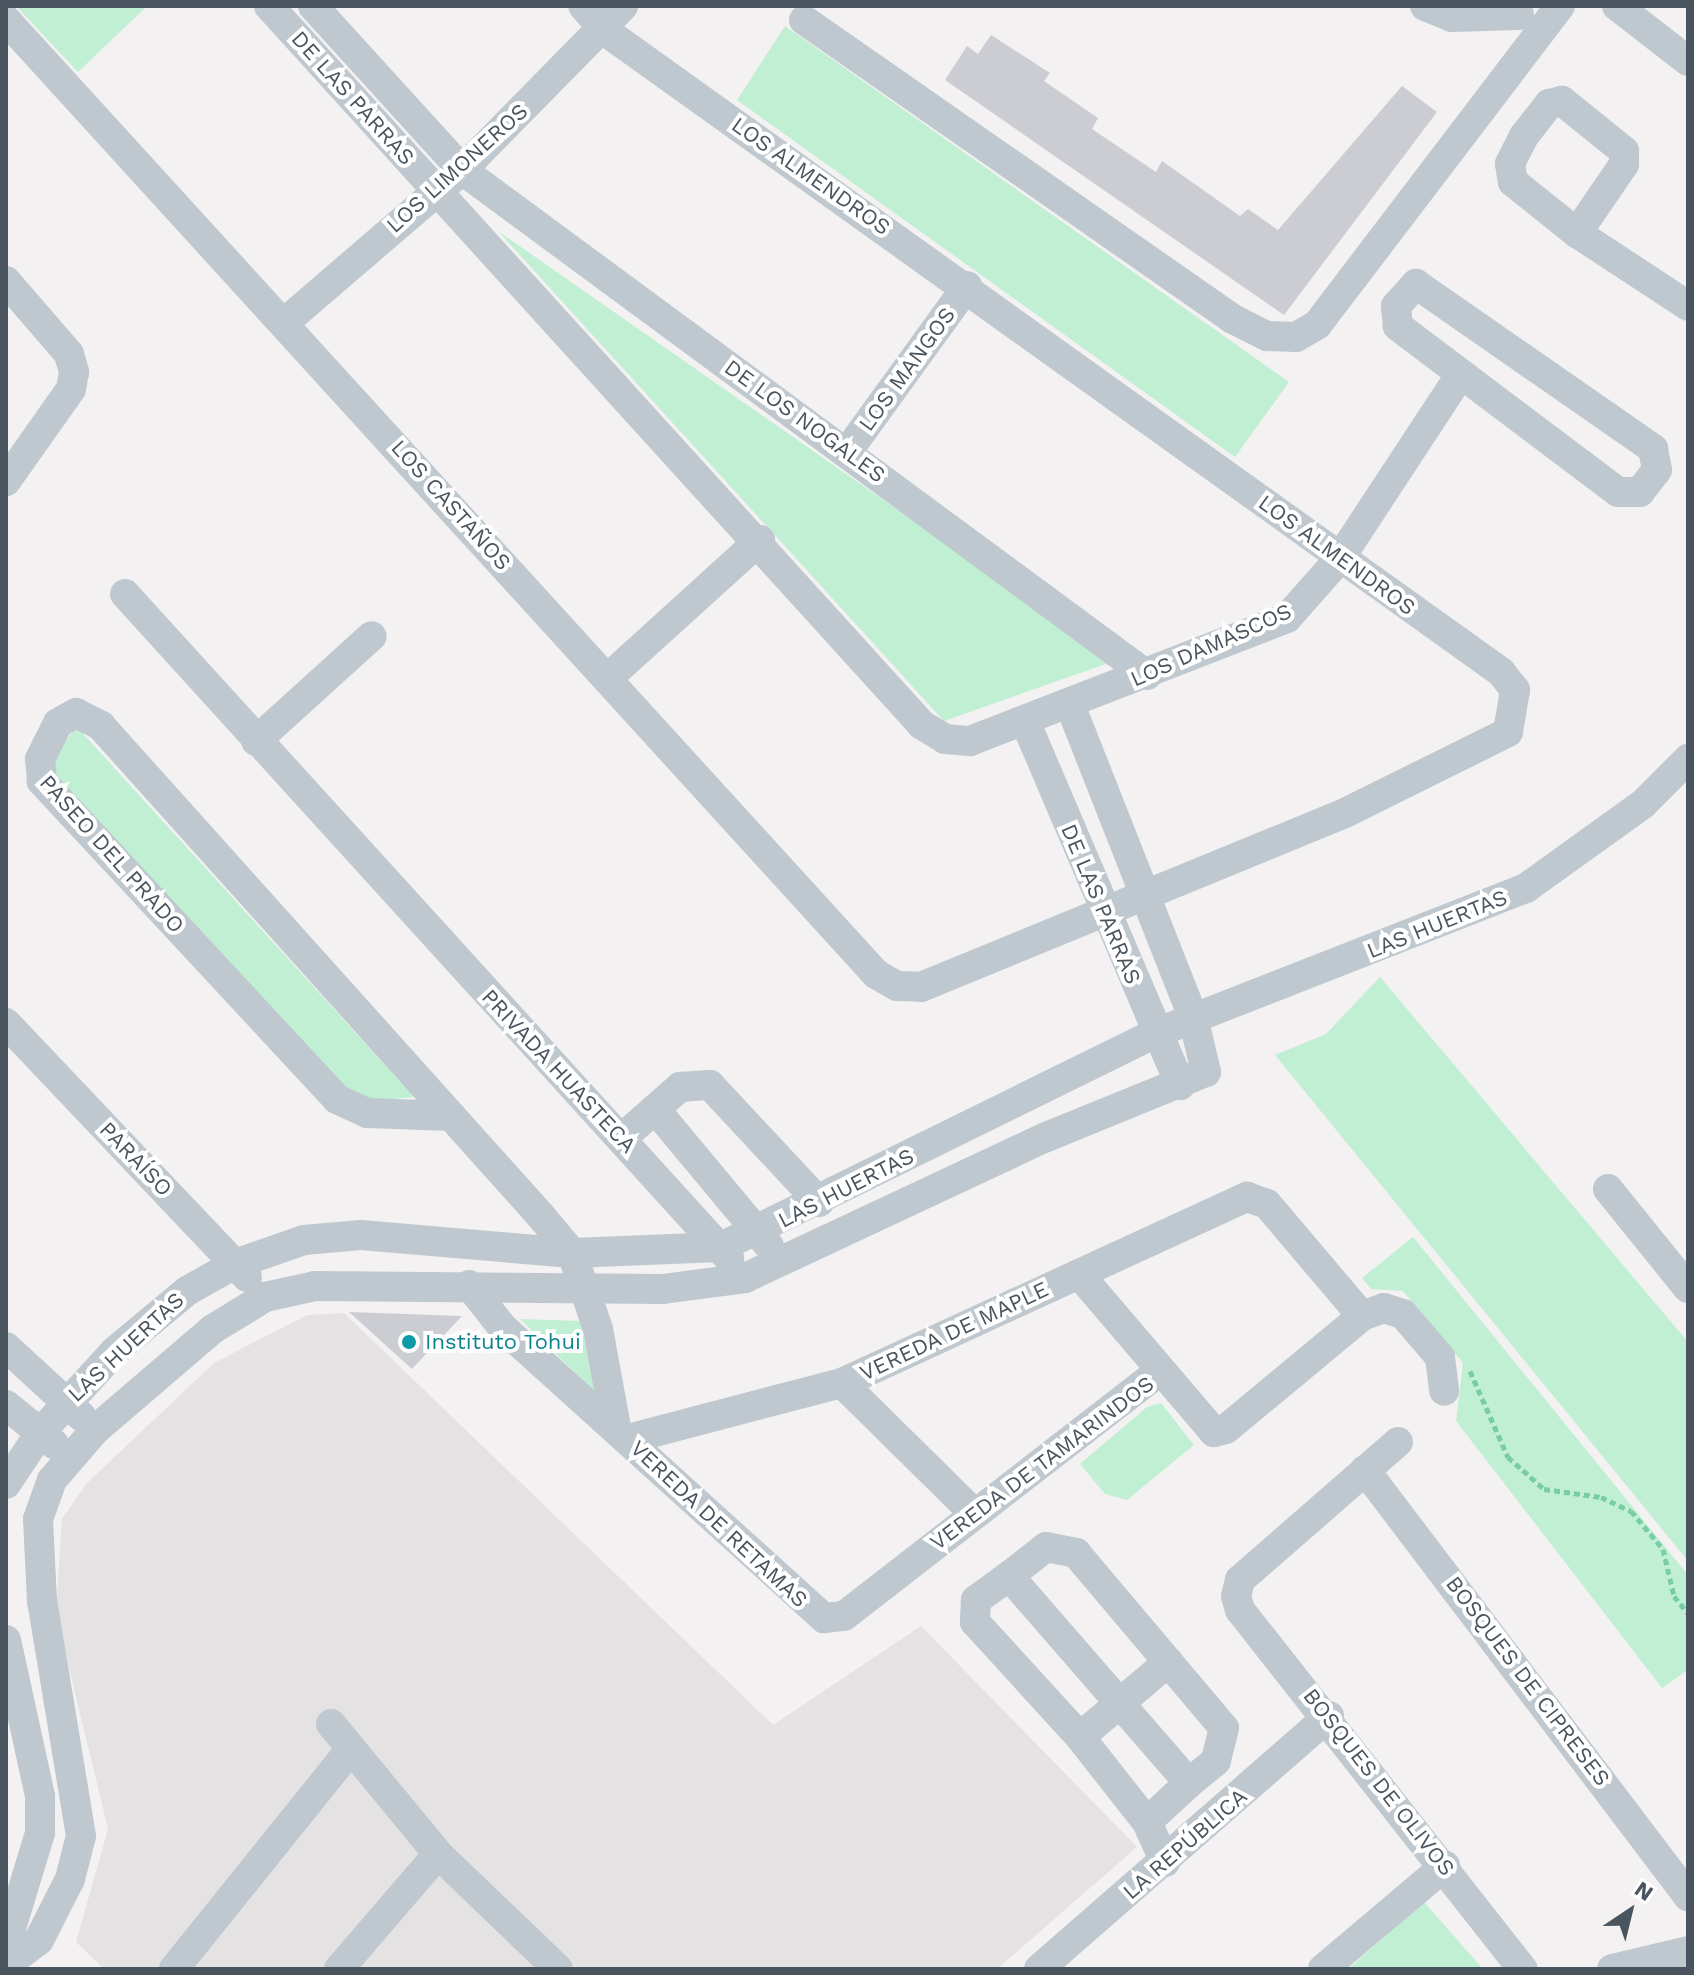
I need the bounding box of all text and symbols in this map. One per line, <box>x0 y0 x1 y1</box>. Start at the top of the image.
street label: DE LAS PARRAS <box>286 26 420 170</box>
street label: LOS LIMONEROS <box>381 98 533 238</box>
street label: LOS ALMENDROS <box>726 111 896 241</box>
street label: LOS MANGOS <box>853 302 961 436</box>
street label: DE LOS NOGALES <box>719 354 891 488</box>
street label: LOS CASTAÑOS <box>386 434 516 576</box>
street label: LOS ALMENDROS <box>1253 489 1421 621</box>
street label: LOS DAMASCOS <box>1126 598 1296 692</box>
street label: PASEO DEL PRADO <box>34 769 190 939</box>
street label: DE LAS PARRAS <box>1055 820 1147 988</box>
street label: LAS HUERTAS <box>1363 884 1511 964</box>
street label: PRIVADA HUASTECA <box>476 983 642 1159</box>
street label: PARAÍSO <box>94 1116 178 1202</box>
street label: LAS HUERTAS <box>774 1142 918 1234</box>
street label: VEREDA DE MAPLE <box>855 1276 1053 1386</box>
street label: LAS HUERTAS <box>63 1287 189 1407</box>
place label: Instituto Tohui <box>425 1329 582 1355</box>
marker: Instituto Tohui <box>400 1333 418 1351</box>
street label: VEREDA DE TAMARINDOS <box>924 1370 1160 1556</box>
street label: VEREDA DE RETAMAS <box>625 1435 813 1613</box>
street label: BOSQUES DE CIPRESES <box>1440 1571 1616 1791</box>
street label: BOSQUES DE OLIVOS <box>1298 1683 1460 1881</box>
street label: LA REPÚBLICA <box>1117 1783 1253 1905</box>
north arrow <box>1590 1871 1670 1951</box>
text: N <box>1630 1876 1658 1906</box>

